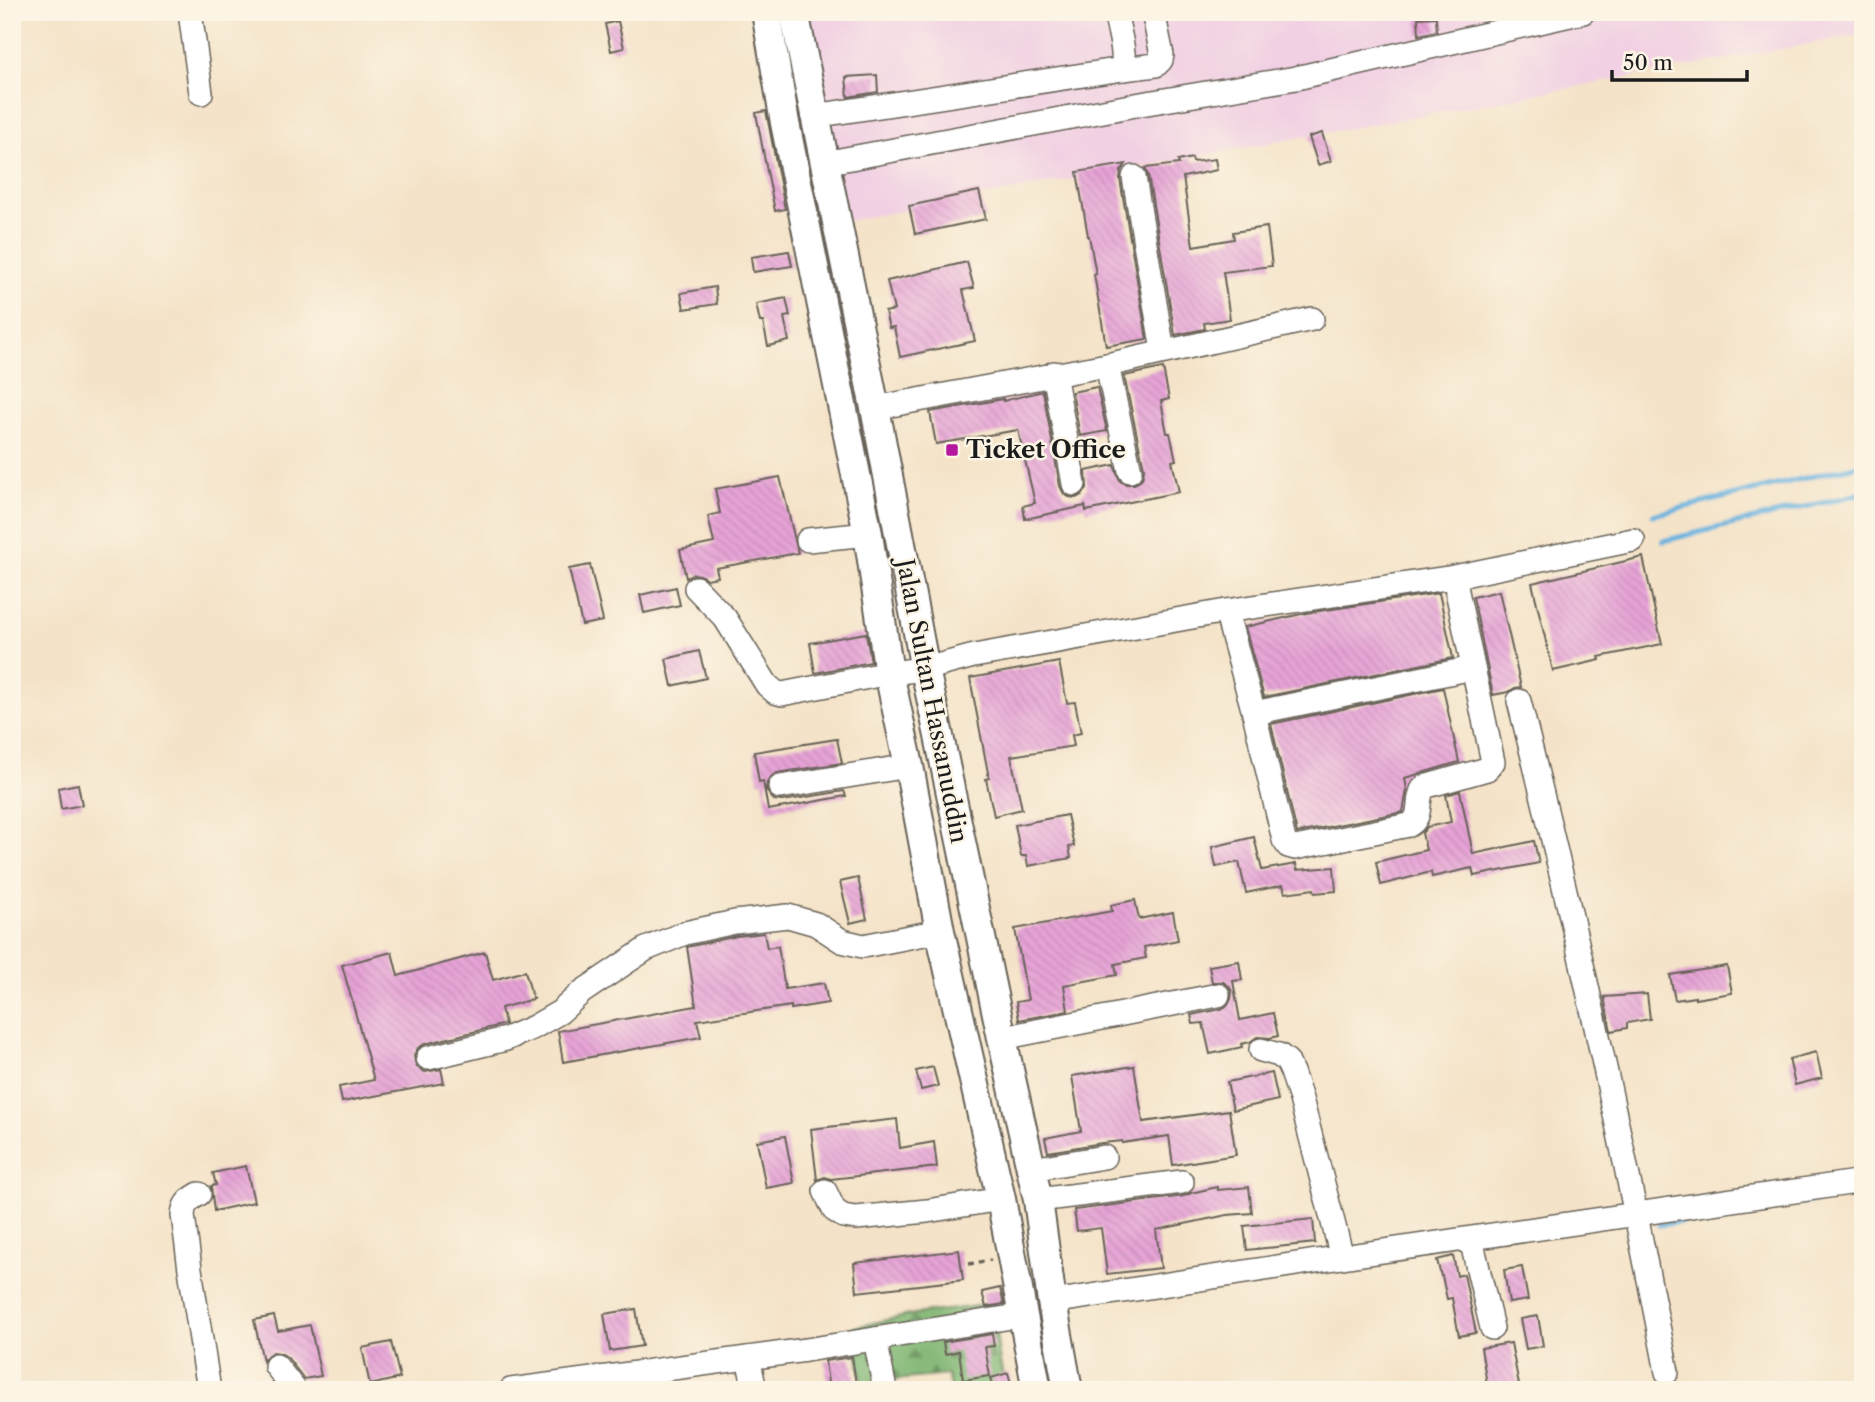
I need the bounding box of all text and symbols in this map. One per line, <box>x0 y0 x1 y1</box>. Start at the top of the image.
scale bar <box>1612 38 1747 82</box>
text: 50 m <box>1623 50 1673 75</box>
place label: Ticket Office <box>966 435 1126 464</box>
marker: Ticket Office <box>944 442 960 458</box>
street label: Jalan Sultan Hassanuddin <box>890 552 974 845</box>

